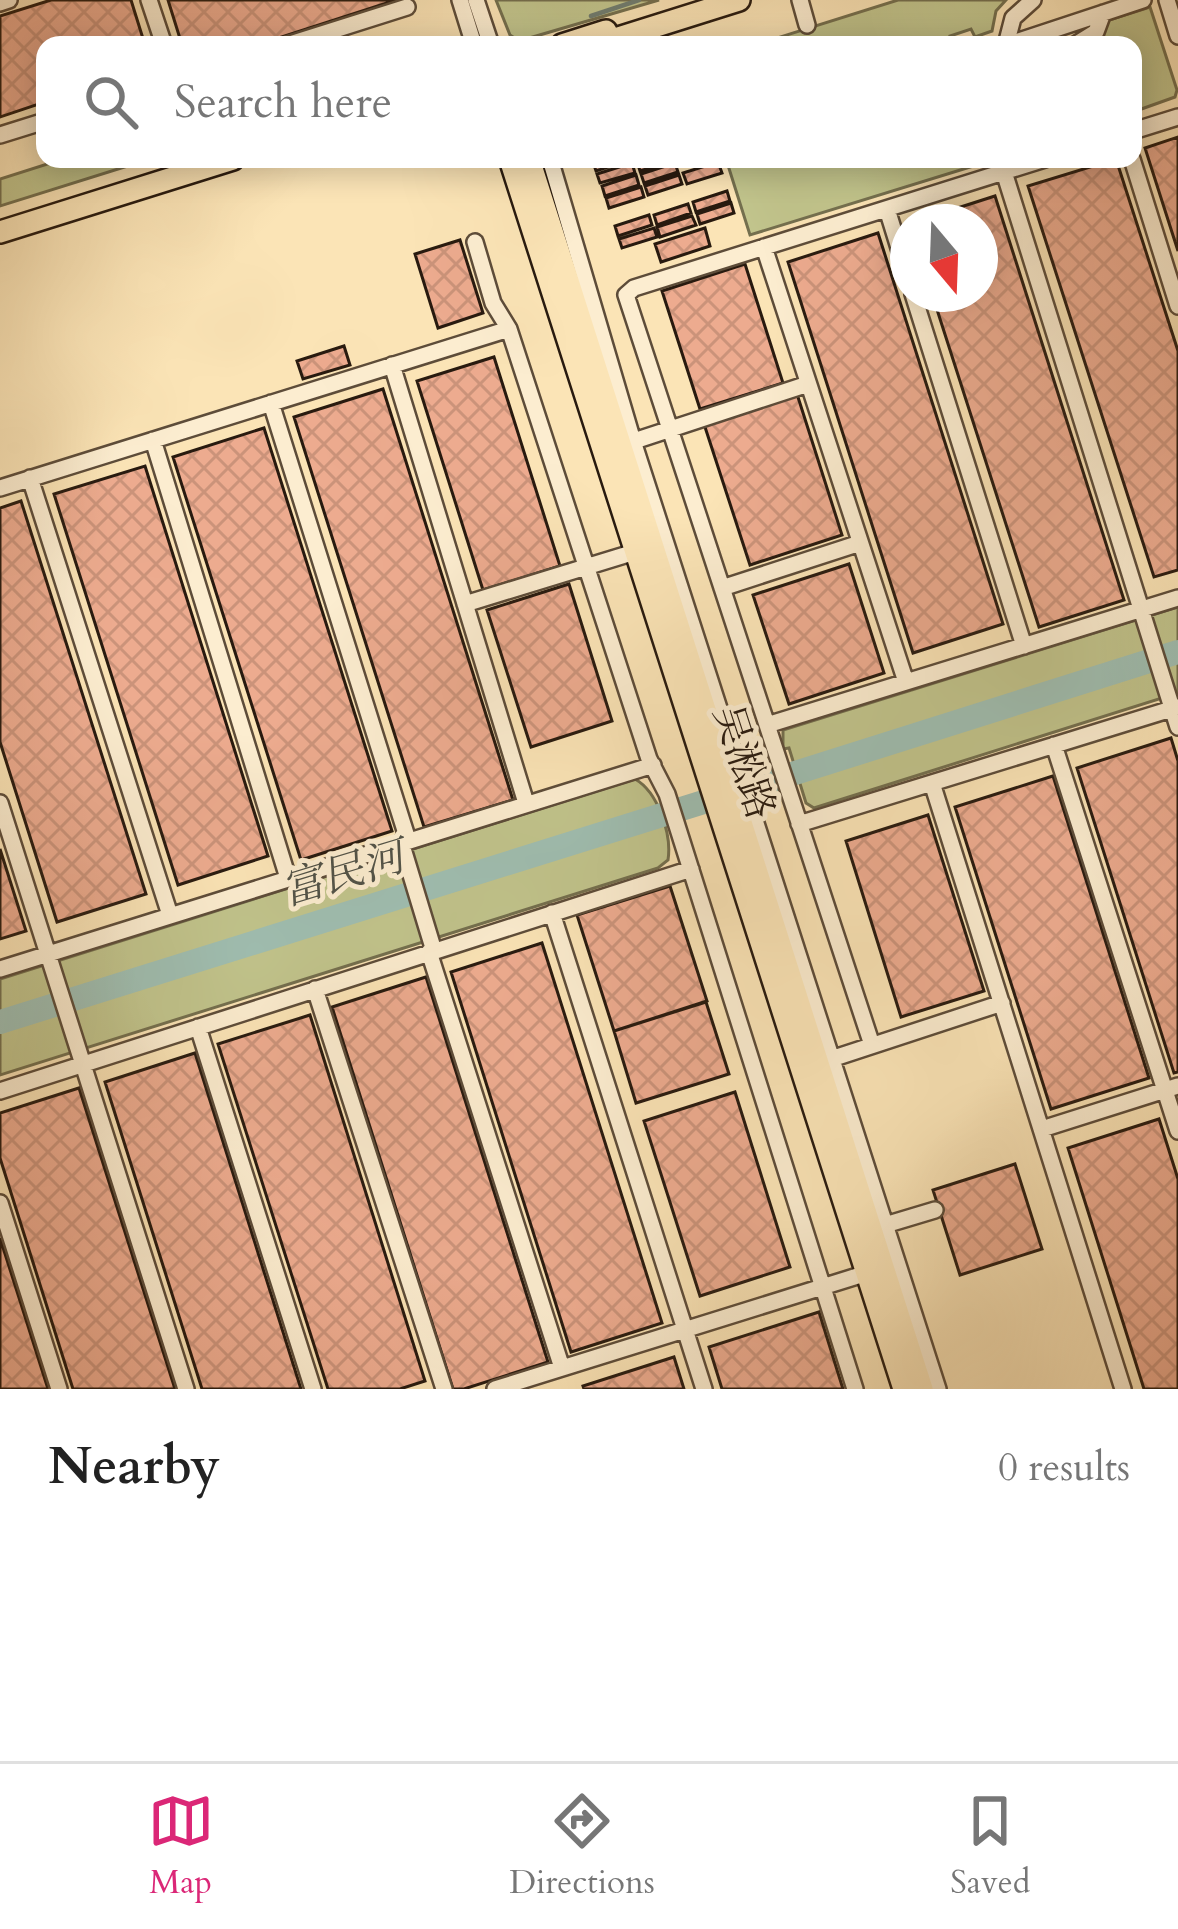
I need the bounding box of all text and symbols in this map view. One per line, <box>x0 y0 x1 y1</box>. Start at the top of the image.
search box <box>36 36 1142 168</box>
icon: search <box>78 69 144 135</box>
text: Search here <box>174 72 392 133</box>
north arrow <box>890 204 998 312</box>
street label: 吴淞路 <box>701 698 787 826</box>
water label: 富民河 <box>274 826 418 920</box>
text: Nearby <box>48 1432 220 1502</box>
text: 0 results <box>998 1441 1130 1494</box>
tab: Map <box>148 1788 214 1905</box>
tab: Directions <box>509 1788 655 1905</box>
tab: Saved <box>950 1788 1030 1905</box>

